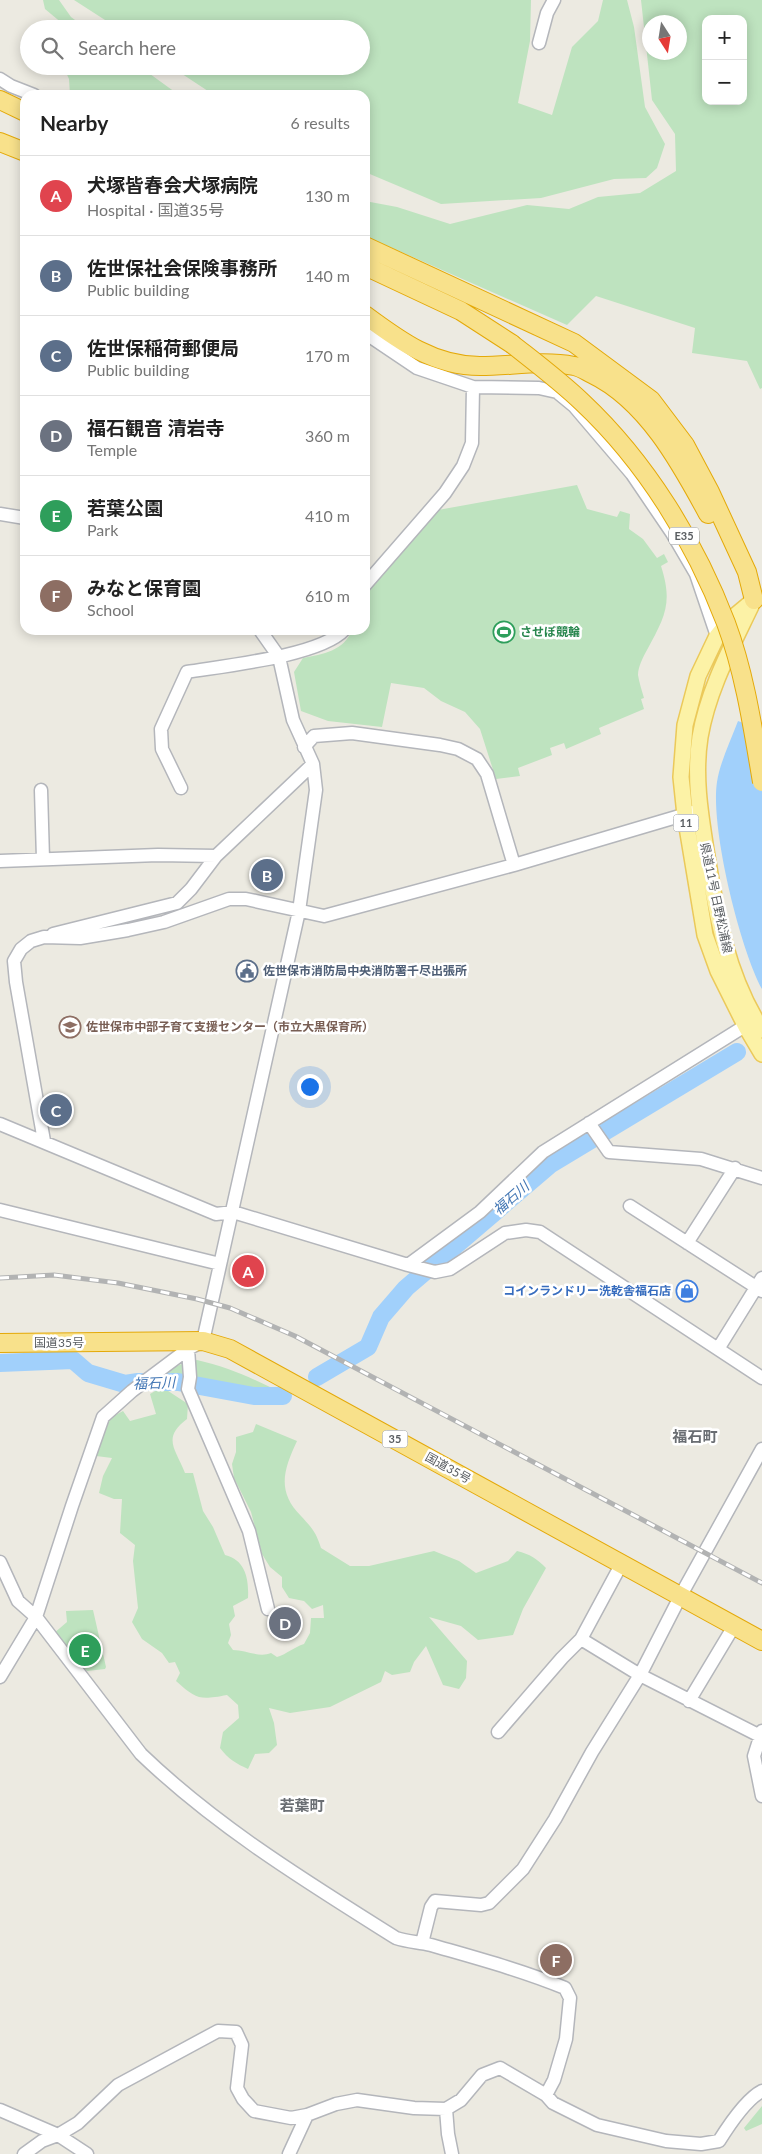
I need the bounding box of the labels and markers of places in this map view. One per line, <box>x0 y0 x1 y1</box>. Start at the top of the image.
sports icon: させぼ競輪 <box>492 620 516 644</box>
place label: させぼ競輪 <box>520 624 580 639</box>
pin: B <box>251 856 283 894</box>
public building icon: 佐世保市消防局中央消防署千尽出張所 <box>235 959 259 983</box>
place label: 佐世保市消防局中央消防署千尽出張所 <box>263 963 467 978</box>
school or university icon: 佐世保市中部子育て支援センター（市立大黒保育所） <box>58 1015 82 1039</box>
place label: 佐世保市中部子育て支援センター（市立大黒保育所） <box>86 1019 374 1034</box>
pin: C <box>40 1091 72 1129</box>
pin: A <box>232 1252 264 1290</box>
shop icon: コインランドリー洗乾舎福石店 <box>675 1279 699 1303</box>
place label: コインランドリー洗乾舎福石店 <box>503 1283 671 1298</box>
pin: D <box>269 1604 301 1642</box>
pin: E <box>69 1631 101 1669</box>
pin: F <box>540 1941 572 1979</box>

